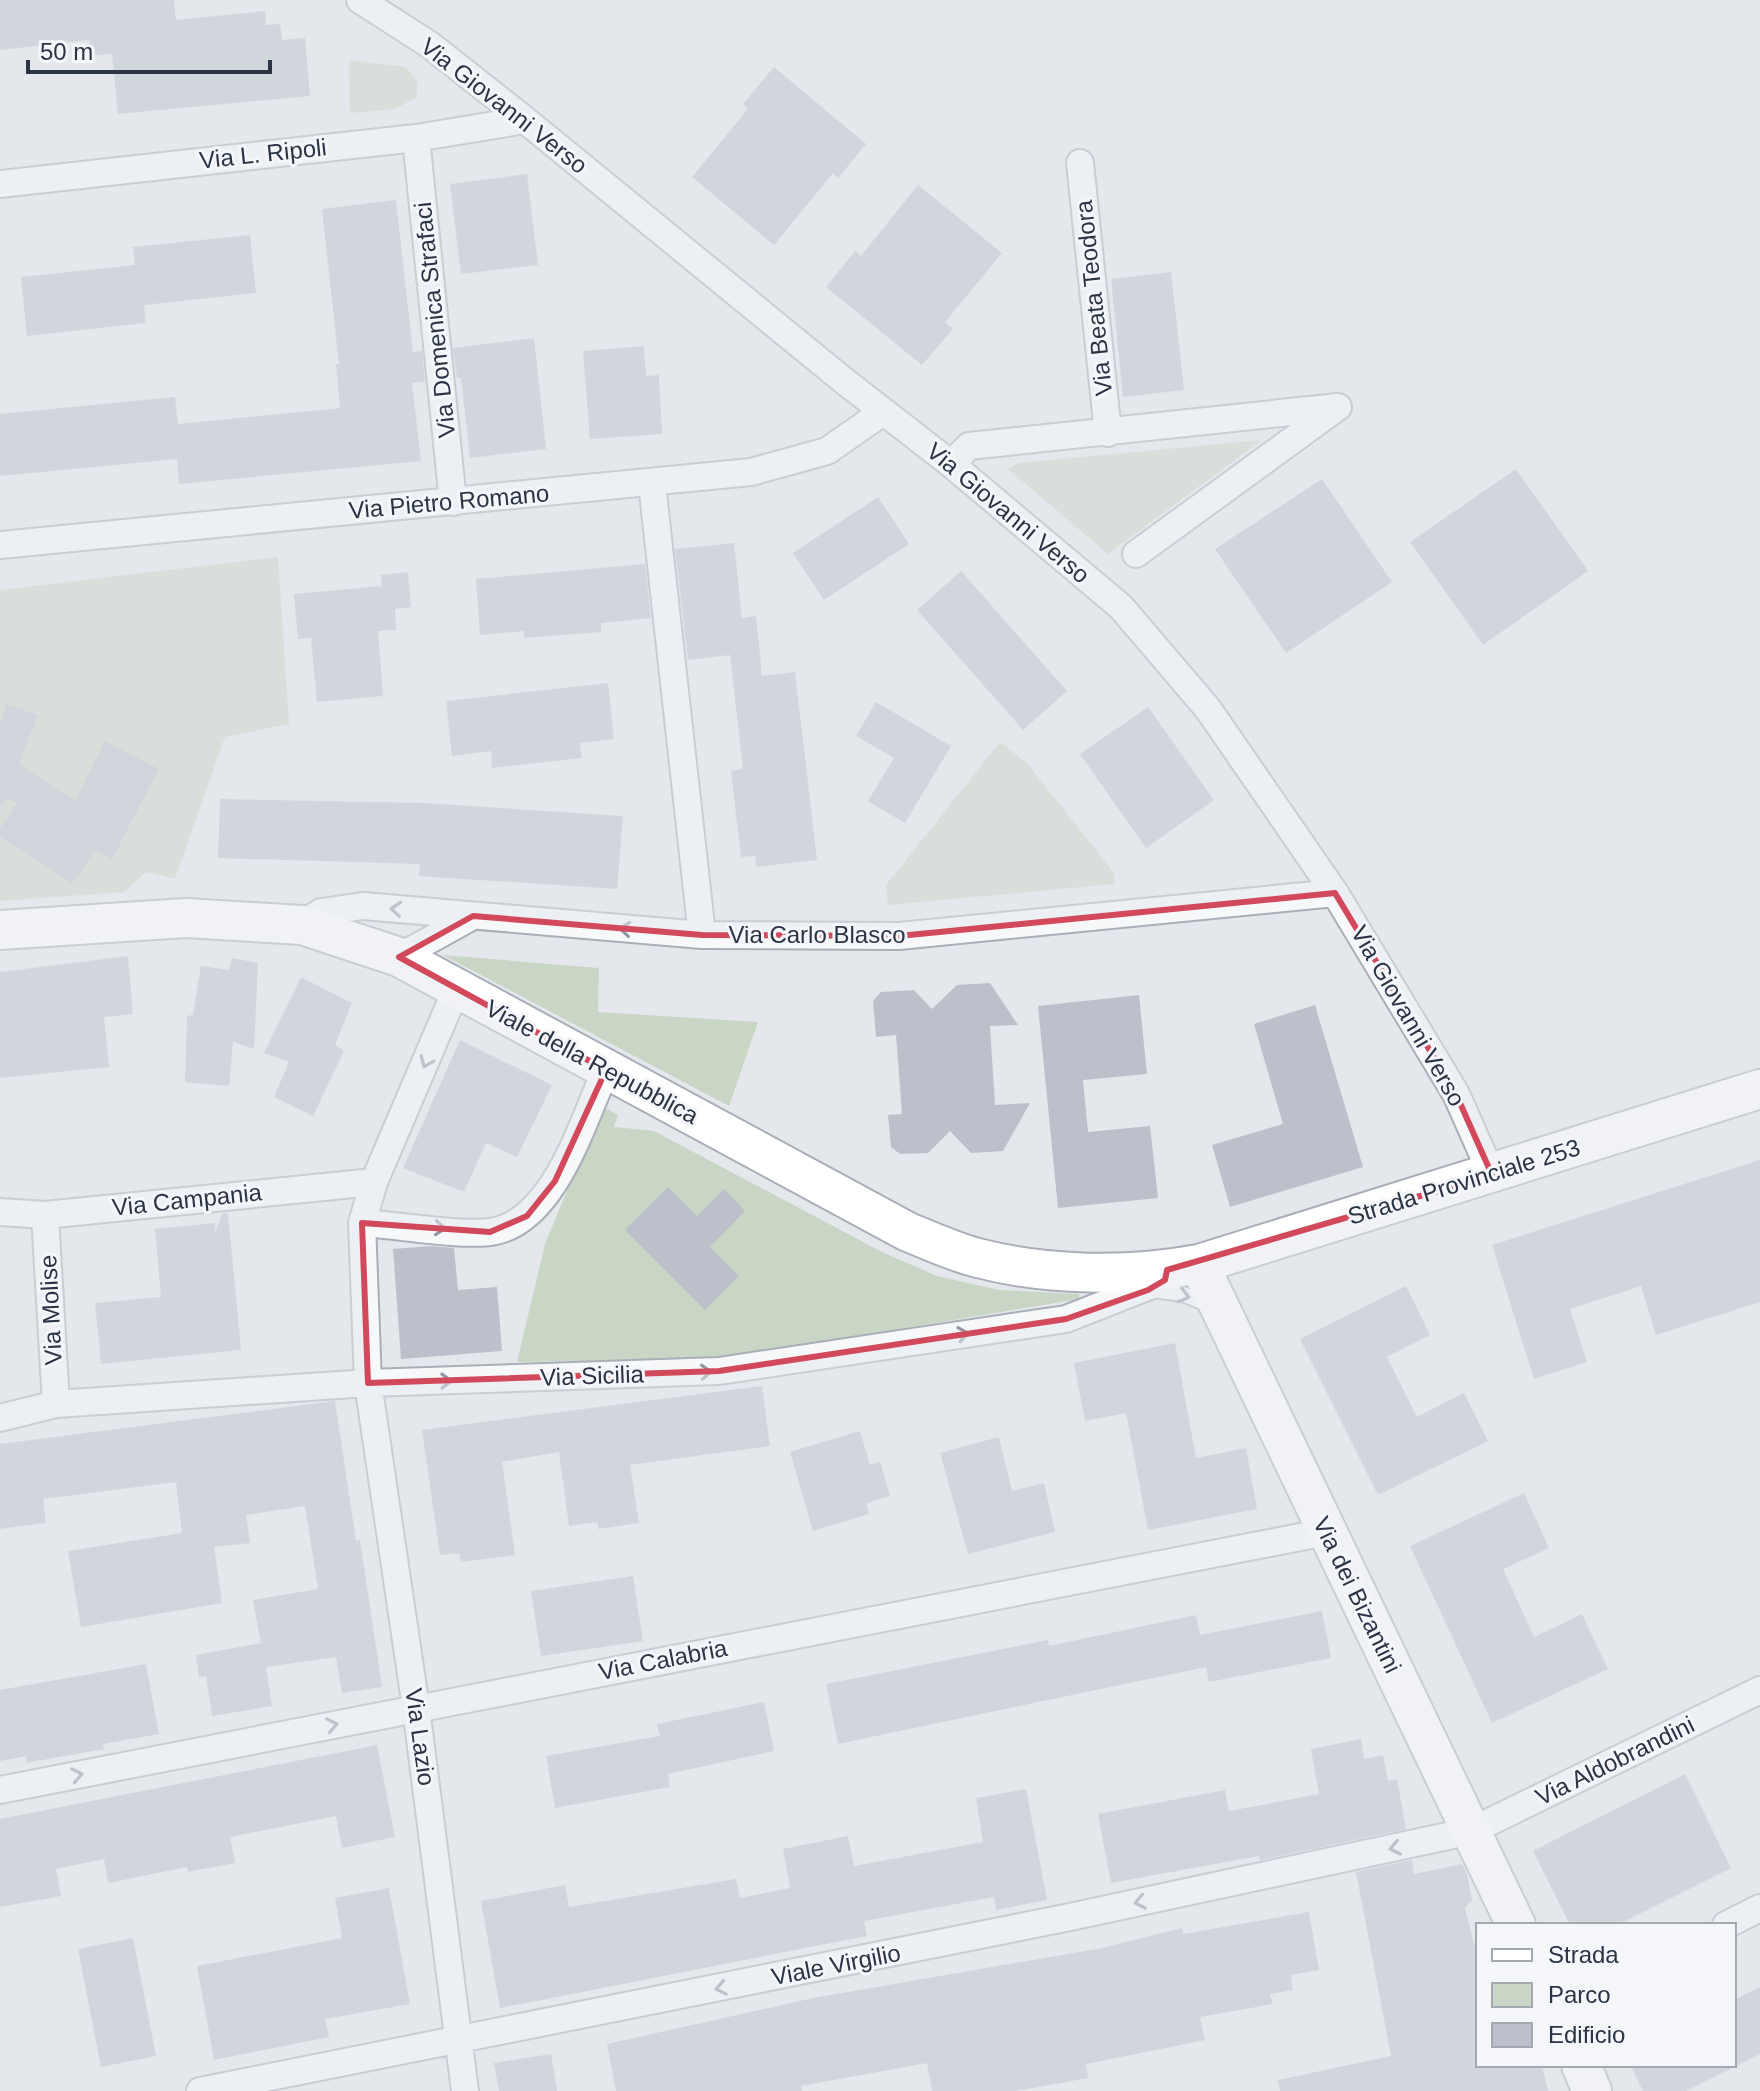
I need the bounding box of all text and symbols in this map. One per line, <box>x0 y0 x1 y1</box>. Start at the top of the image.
scale bar <box>28 24 270 74</box>
street label: Via Giovanni Verso <box>416 32 593 179</box>
text: 50 m <box>40 38 93 65</box>
street label: Via L. Ripoli <box>198 133 328 174</box>
street label: Via Beata Teodora <box>1070 198 1117 397</box>
street label: Via Domenica Strafaci <box>409 201 460 439</box>
street label: Via Giovanni Verso <box>922 437 1095 588</box>
street label: Via Pietro Romano <box>348 479 550 524</box>
one-way arrow <box>389 901 402 918</box>
one-way arrow <box>618 921 631 938</box>
street label: Via Carlo Blasco <box>729 921 905 948</box>
street label: Via Giovanni Verso <box>1346 921 1471 1111</box>
street label: Viale della Repubblica <box>481 994 704 1129</box>
one-way arrow <box>419 1054 435 1068</box>
street label: Strada Provinciale 253 <box>1344 1133 1583 1230</box>
street label: Via Campania <box>111 1178 264 1221</box>
one-way arrow <box>434 1219 447 1236</box>
street label: Via Molise <box>34 1254 67 1366</box>
one-way arrow <box>1177 1287 1191 1304</box>
one-way arrow <box>956 1326 970 1343</box>
street label: Via Sicilia <box>540 1360 645 1391</box>
one-way arrow <box>700 1363 713 1380</box>
one-way arrow <box>440 1373 453 1390</box>
street label: Via dei Bizantini <box>1308 1512 1407 1677</box>
street label: Via Calabria <box>596 1634 730 1685</box>
street label: Via Lazio <box>400 1686 441 1787</box>
street label: Via Aldobrandini <box>1531 1710 1698 1811</box>
one-way arrow <box>325 1717 338 1734</box>
one-way arrow <box>69 1767 83 1784</box>
one-way arrow <box>1388 1839 1402 1856</box>
one-way arrow <box>1134 1893 1148 1910</box>
legend <box>1476 1923 1736 2067</box>
street label: Viale Virgilio <box>769 1939 903 1990</box>
text: Strada <box>1548 1941 1619 1968</box>
one-way arrow <box>714 1978 728 1995</box>
text: Parco <box>1548 1981 1611 2008</box>
text: Edificio <box>1548 2021 1625 2048</box>

